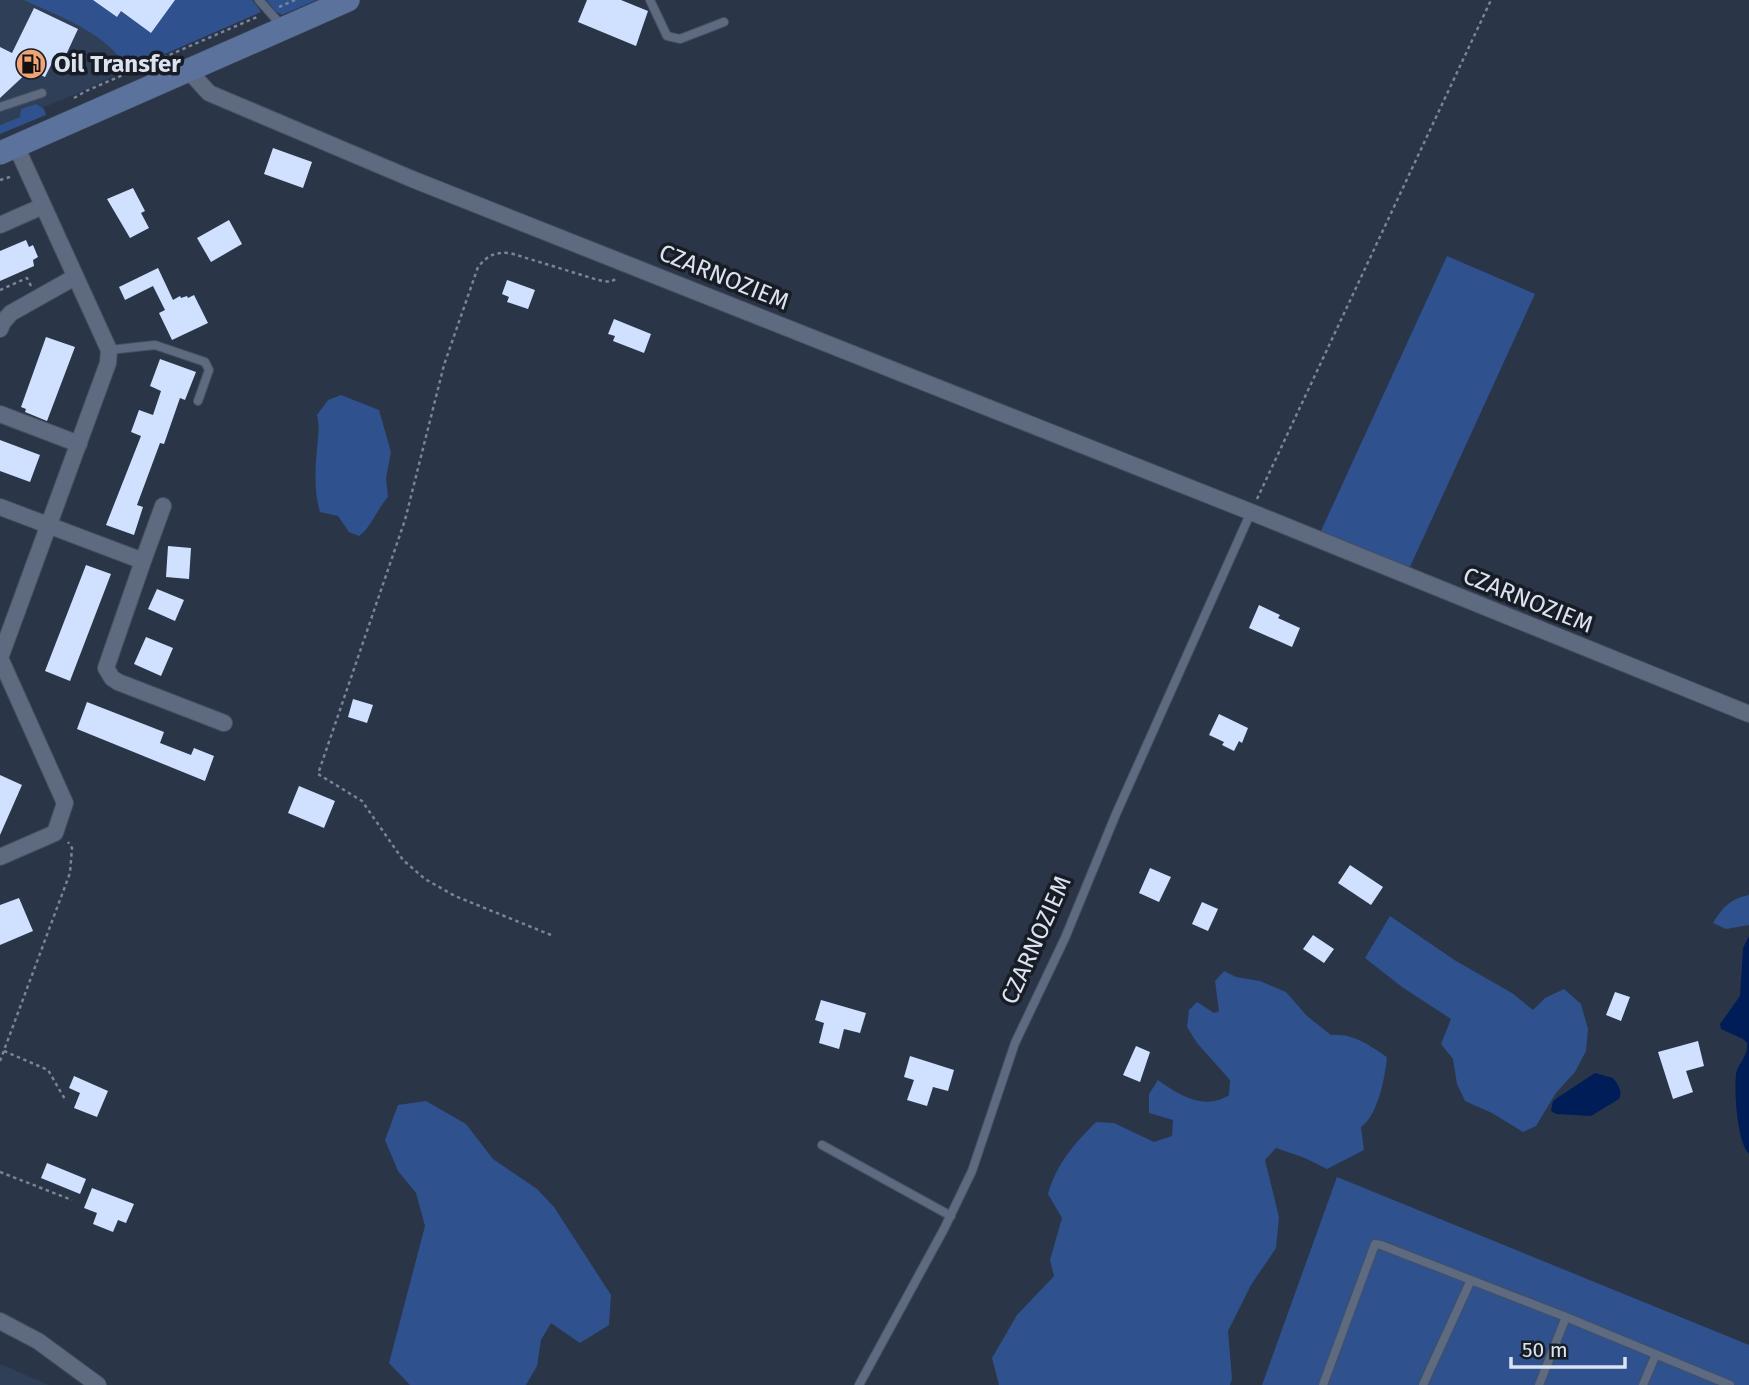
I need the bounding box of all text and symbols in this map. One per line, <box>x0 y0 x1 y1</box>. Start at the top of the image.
fuel station icon: Oil Transfer <box>14 47 48 81</box>
place label: Oil Transfer <box>54 50 181 78</box>
street label: CZARNOZIEM <box>655 238 793 316</box>
street label: CZARNOZIEM <box>1459 561 1597 639</box>
street label: CZARNOZIEM <box>995 871 1077 1009</box>
scale bar <box>1511 1326 1625 1370</box>
text: 50 m <box>1522 1337 1568 1363</box>

